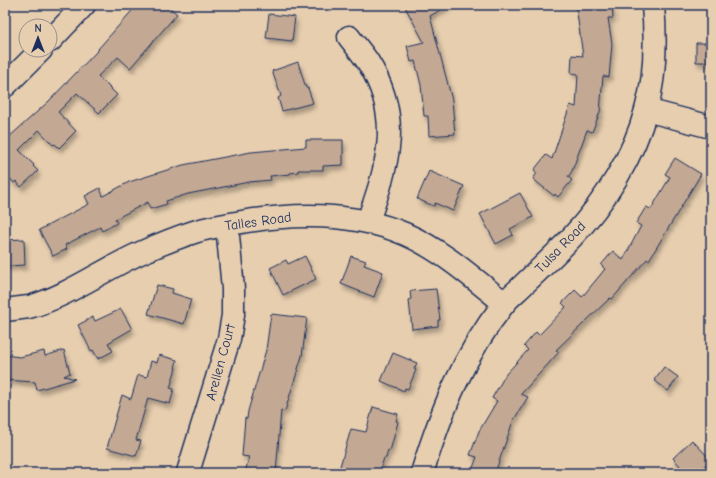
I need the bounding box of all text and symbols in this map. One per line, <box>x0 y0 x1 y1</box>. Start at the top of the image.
north arrow <box>18 18 58 58</box>
text: N <box>34 22 42 35</box>
street label: Talles Road <box>224 208 292 235</box>
street label: Tulsa Road <box>532 218 589 277</box>
street label: Arellen Court <box>202 321 239 402</box>

